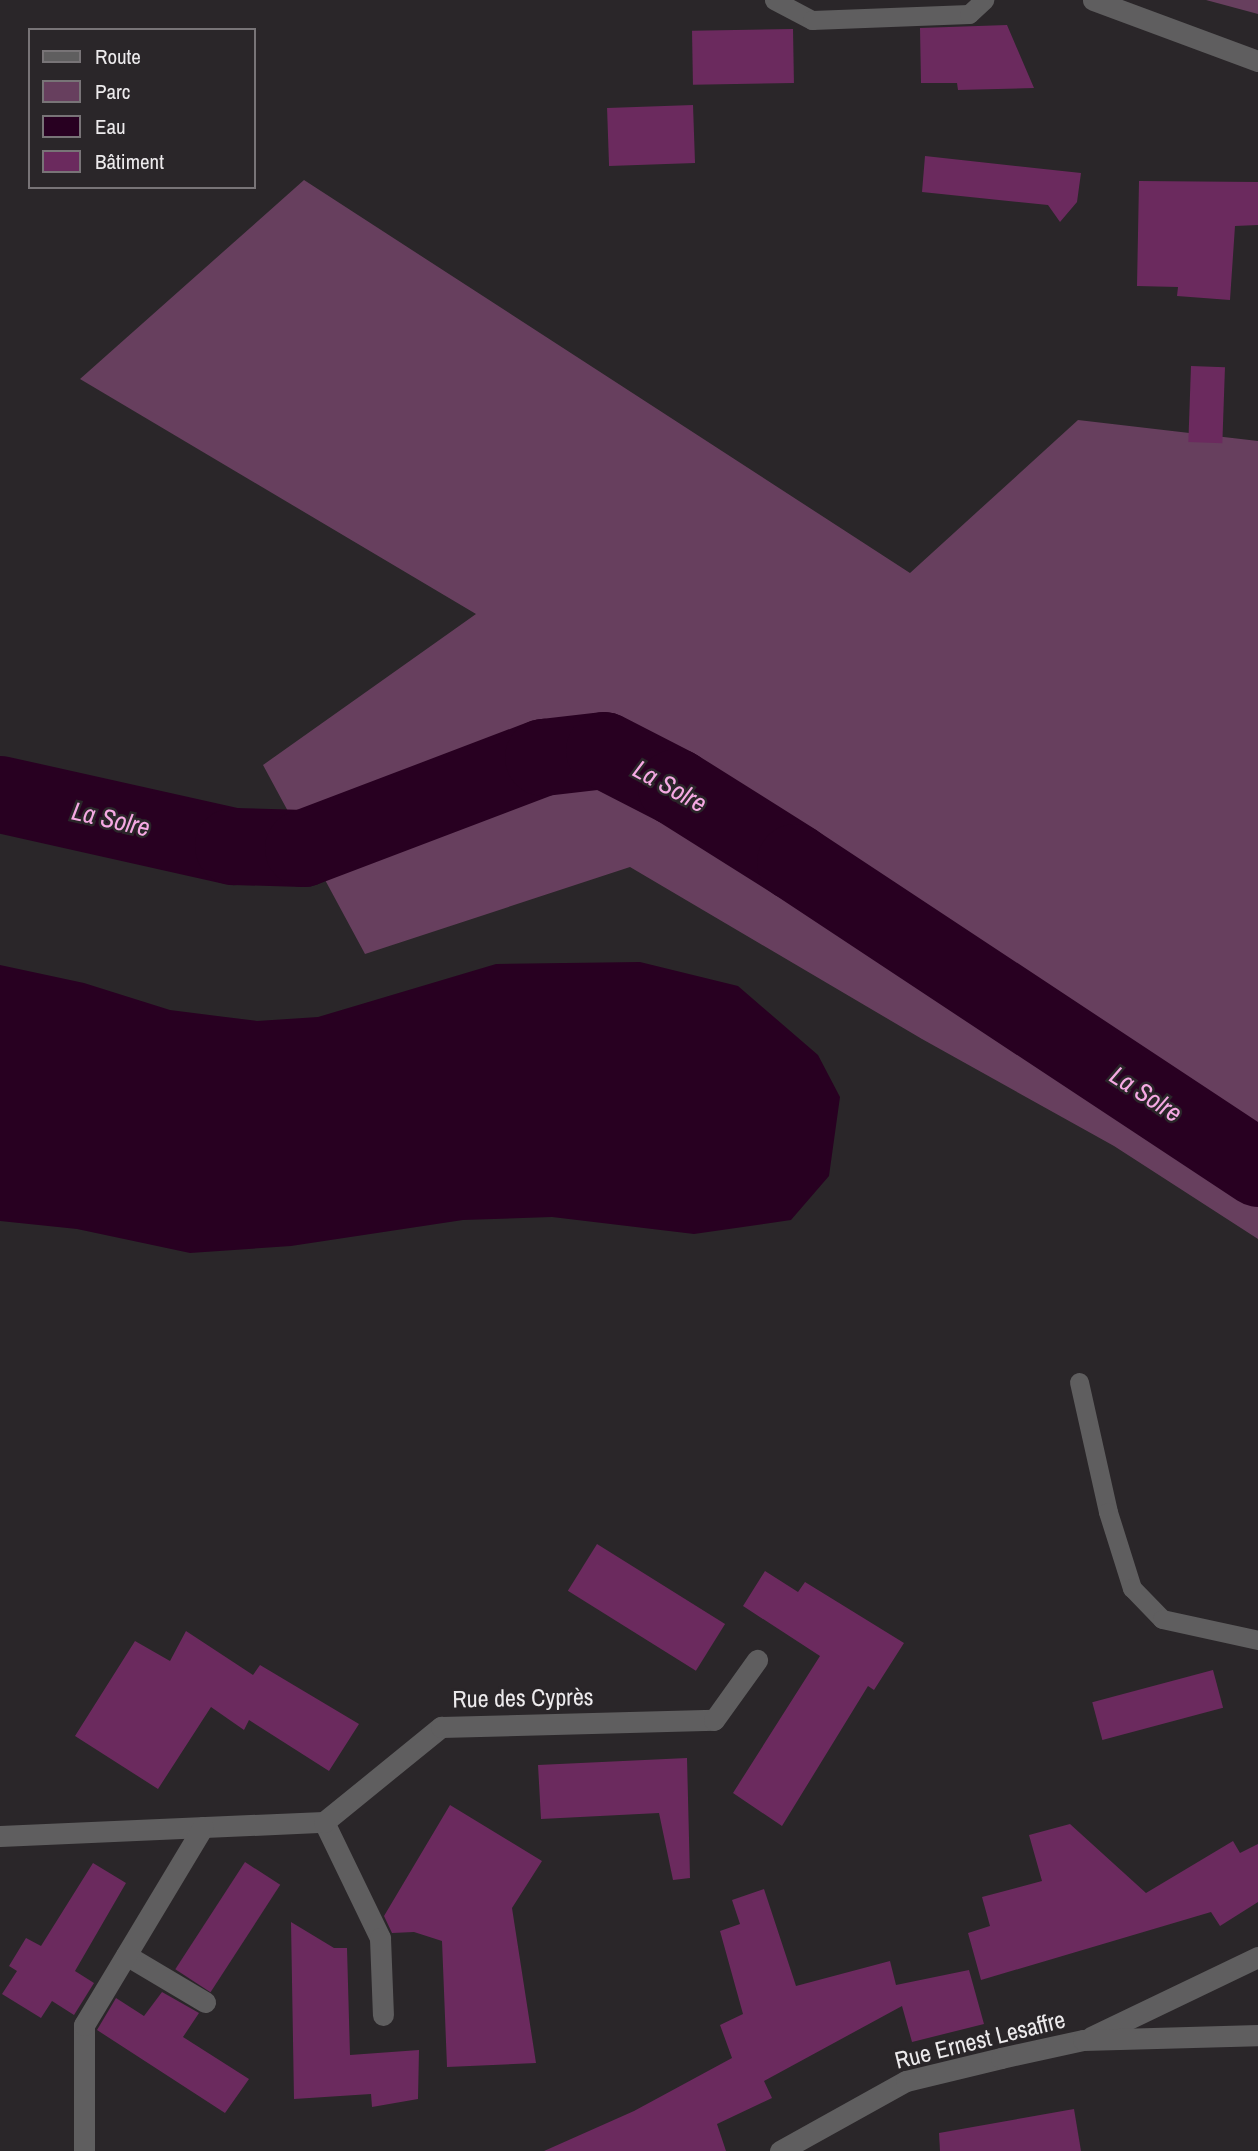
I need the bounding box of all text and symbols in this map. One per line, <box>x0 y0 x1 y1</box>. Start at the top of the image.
legend <box>28 28 256 189</box>
text: Route <box>95 42 141 71</box>
text: Parc <box>95 77 130 106</box>
text: Eau <box>95 112 126 141</box>
text: Bâtiment <box>95 147 164 176</box>
water label: La Solre <box>628 753 712 819</box>
water label: La Solre <box>69 795 153 843</box>
water label: La Solre <box>1104 1059 1188 1129</box>
street label: Rue des Cyprès <box>452 1682 594 1714</box>
street label: Rue Ernest Lesaffre <box>892 2005 1068 2075</box>

